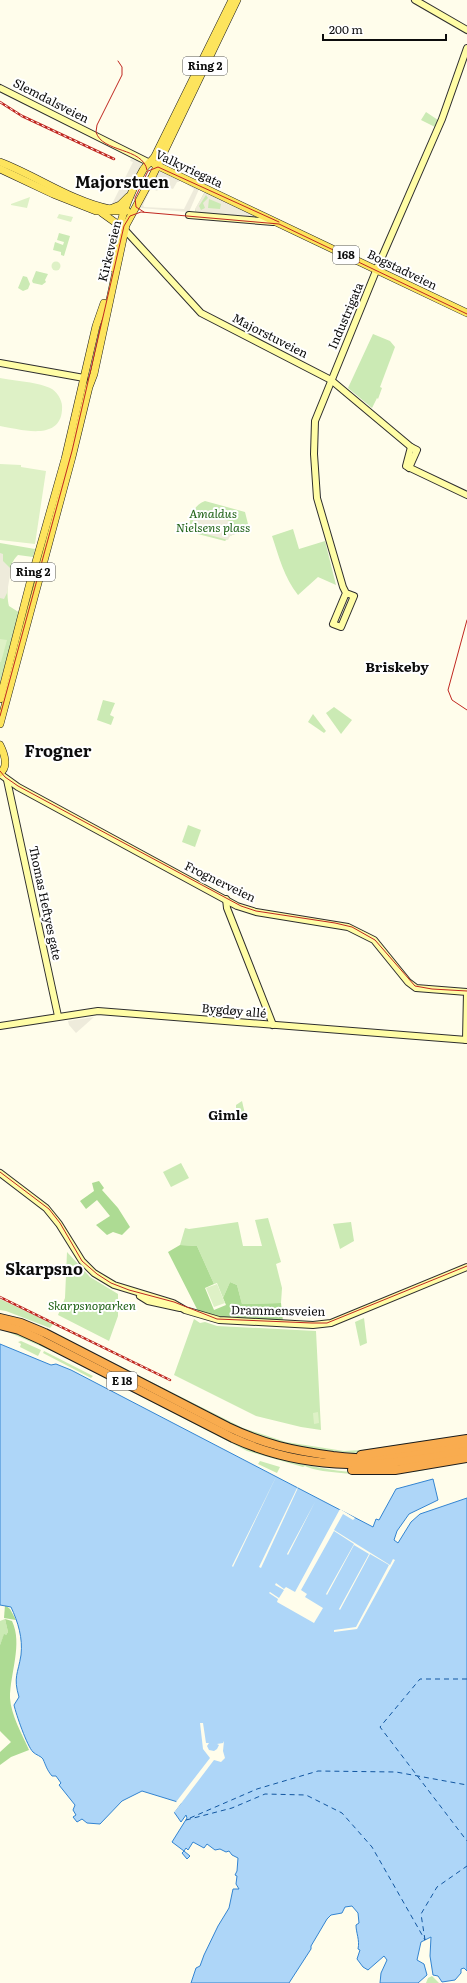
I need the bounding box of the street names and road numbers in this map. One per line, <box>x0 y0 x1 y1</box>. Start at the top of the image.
road number: Ring 2 <box>183 57 227 75</box>
street label: Slemdalsveien <box>10 73 93 127</box>
street label: Valkyriegata <box>153 145 227 192</box>
street label: Kirkeveien <box>93 218 125 283</box>
street label: Bogstadveien <box>364 244 441 294</box>
road number: 168 <box>333 246 359 264</box>
street label: Industrigata <box>323 279 367 352</box>
street label: Majorstuveien <box>230 308 311 362</box>
road number: Ring 2 <box>11 563 55 581</box>
street label: Thomas Heftyes gate <box>25 844 67 962</box>
street label: Frognerveien <box>182 856 259 906</box>
street label: Bygdøy allé <box>201 998 267 1022</box>
street label: Drammensveien <box>231 1300 326 1320</box>
road number: E 18 <box>107 1372 137 1390</box>

